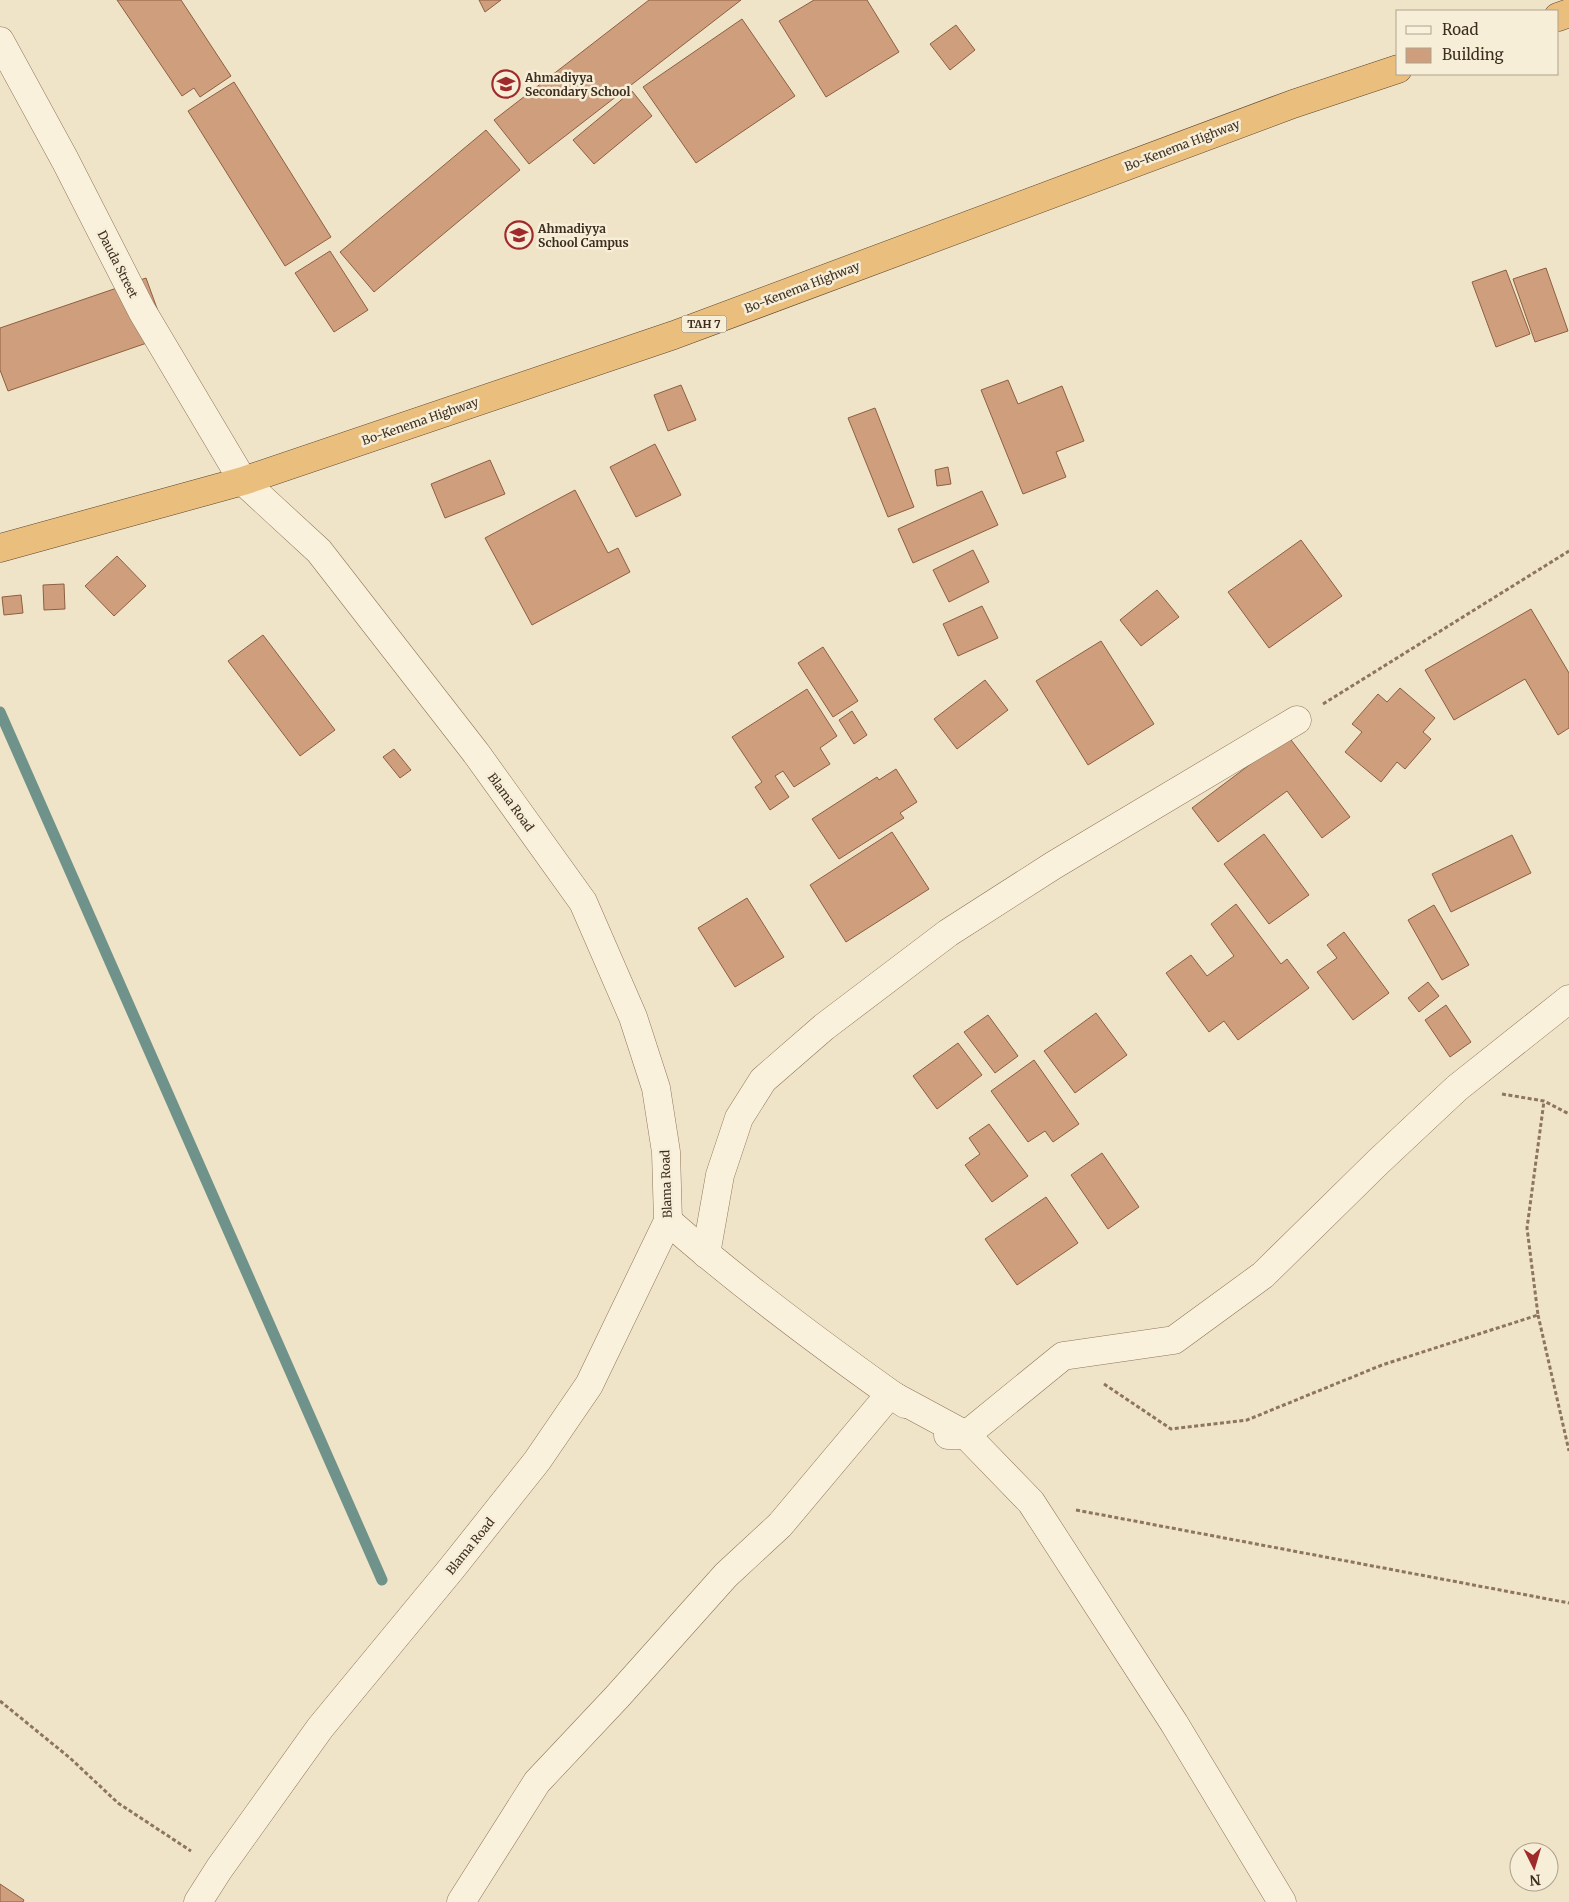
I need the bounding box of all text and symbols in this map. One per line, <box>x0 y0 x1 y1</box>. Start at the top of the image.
legend <box>1396 10 1559 75</box>
text: Road <box>1442 20 1478 39</box>
text: Building <box>1442 45 1504 64</box>
school or university icon: Ahmadiyya Secondary School <box>491 69 521 99</box>
place label: Ahmadiyya Secondary School <box>524 70 630 99</box>
street label: Bo-Kenema Highway <box>1122 116 1242 174</box>
school or university icon: Ahmadiyya School Campus <box>504 220 534 250</box>
place label: Ahmadiyya School Campus <box>537 221 629 250</box>
street label: Dauda Street <box>95 228 142 301</box>
street label: Bo-Kenema Highway <box>742 258 862 316</box>
road number: TAH 7 <box>682 316 726 332</box>
street label: Bo-Kenema Highway <box>360 394 480 448</box>
street label: Blama Road <box>485 770 537 834</box>
street label: Blama Road <box>657 1150 675 1218</box>
street label: Blama Road <box>443 1515 497 1577</box>
north arrow <box>1509 1842 1559 1892</box>
text: N <box>1529 1871 1541 1889</box>

